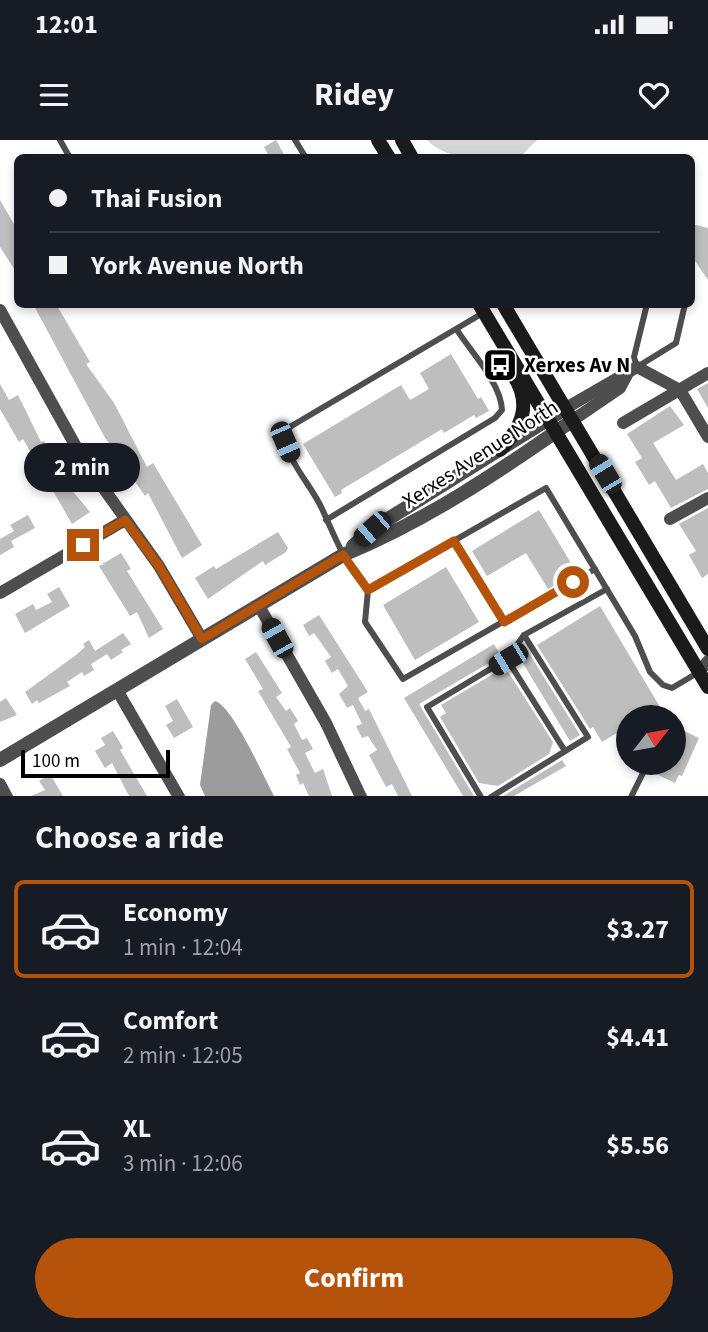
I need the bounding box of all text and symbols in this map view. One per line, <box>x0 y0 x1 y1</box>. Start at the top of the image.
text: 12:01 <box>35 6 98 43</box>
text: Ridey <box>314 72 394 118</box>
icon: menu <box>35 76 73 114</box>
icon: heart <box>635 76 673 114</box>
text: Thai Fusion <box>91 180 222 217</box>
text: York Avenue North <box>91 247 304 284</box>
bus stop icon: Xerxes Av N <box>481 346 519 384</box>
place label: Xerxes Av N <box>524 350 630 380</box>
street label: Xerxes Avenue North <box>396 392 564 516</box>
car <box>268 419 303 465</box>
callout: 2 min <box>25 444 141 492</box>
text: 2 min <box>54 451 110 484</box>
car <box>586 451 625 497</box>
car <box>350 507 395 551</box>
route end <box>67 529 99 561</box>
route start <box>557 566 589 598</box>
car <box>258 615 297 661</box>
car <box>485 639 532 679</box>
north arrow <box>616 705 686 775</box>
map controls <box>616 705 686 775</box>
scale bar <box>21 748 170 779</box>
text: 100 m <box>32 748 80 775</box>
text: Choose a ride <box>35 815 224 861</box>
text: Economy <box>123 894 228 931</box>
icon: car <box>39 898 102 961</box>
text: $3.27 <box>606 911 669 948</box>
text: 1 min · 12:04 <box>123 931 243 964</box>
text: Comfort <box>123 1002 218 1039</box>
icon: car <box>39 1006 102 1069</box>
text: $4.41 <box>606 1019 669 1056</box>
text: 2 min · 12:05 <box>123 1039 243 1072</box>
text: XL <box>123 1110 151 1147</box>
icon: car <box>39 1114 102 1177</box>
text: $5.56 <box>606 1127 669 1164</box>
text: 3 min · 12:06 <box>123 1147 243 1180</box>
button: Confirm <box>35 1238 673 1318</box>

